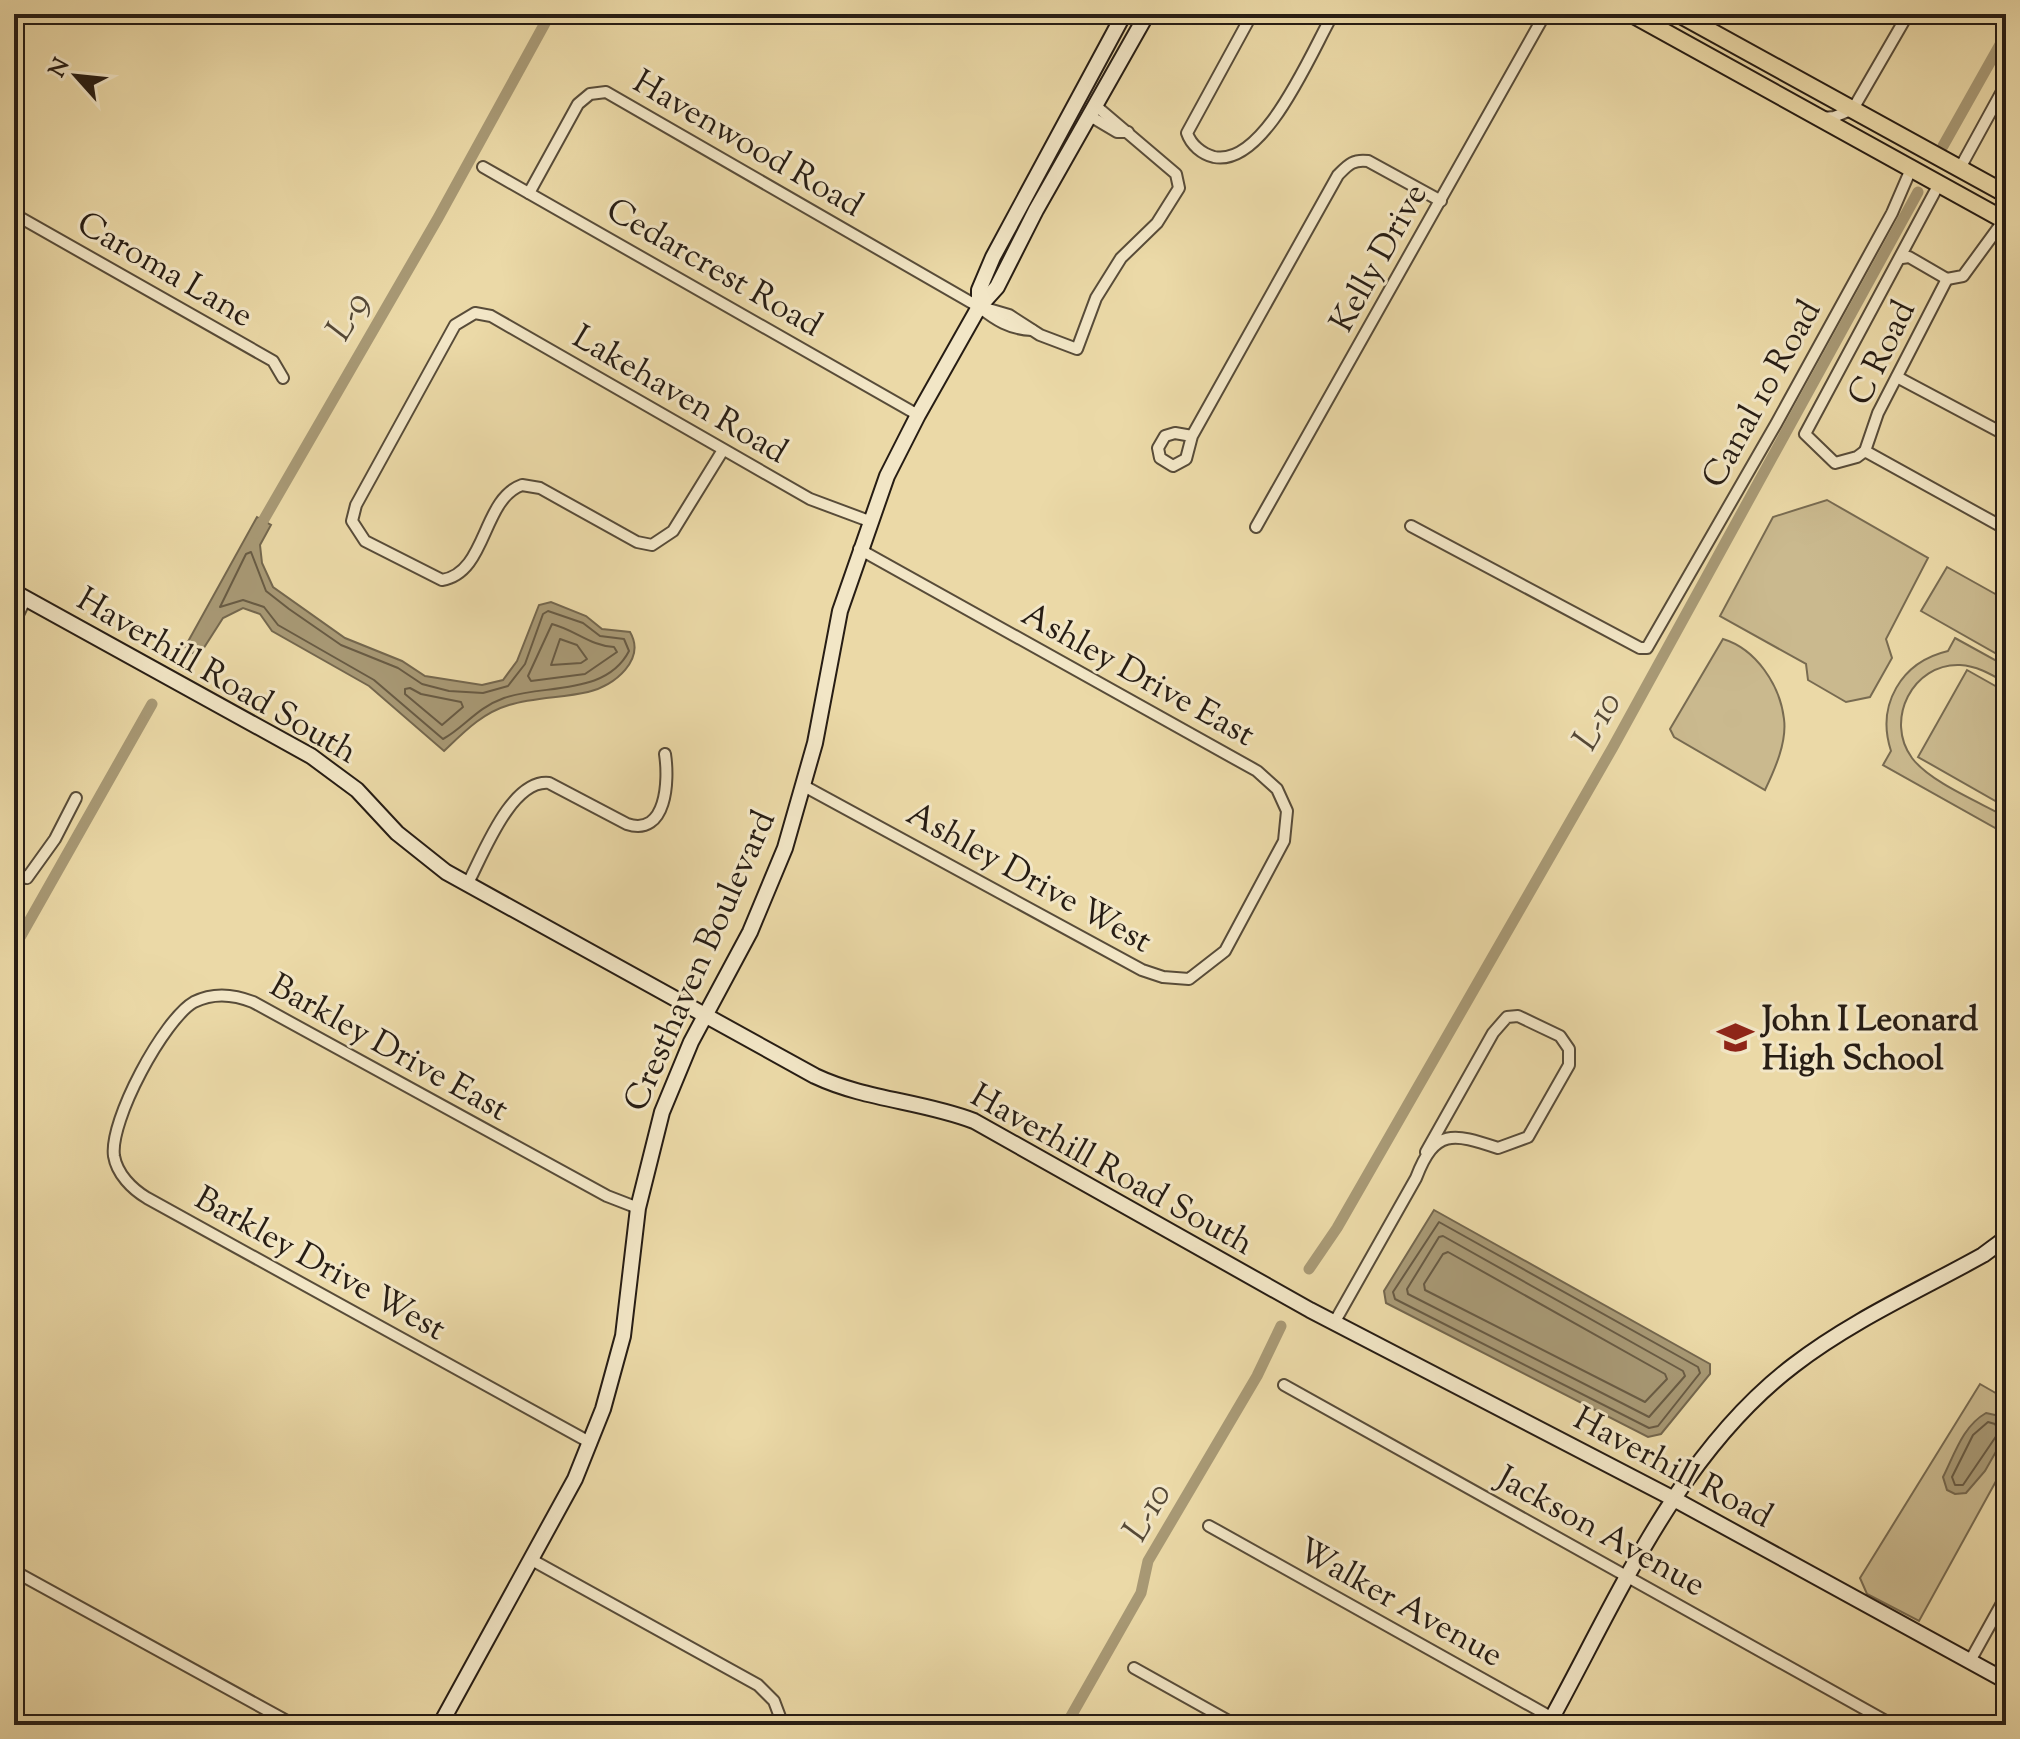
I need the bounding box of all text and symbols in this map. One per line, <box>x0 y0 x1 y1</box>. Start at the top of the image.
north arrow <box>36 36 116 116</box>
text: N <box>43 53 79 83</box>
street label: Havenwood Road <box>623 59 871 231</box>
street label: Kelly Drive <box>1319 175 1441 342</box>
street label: Cedarcrest Road <box>596 187 830 351</box>
street label: Caroma Lane <box>67 201 261 341</box>
water label: L-9 <box>315 283 384 351</box>
street label: Canal 10 Road <box>1691 292 1835 498</box>
street label: C Road <box>1837 293 1930 414</box>
street label: Lakehaven Road <box>563 314 796 478</box>
street label: Haverhill Road South <box>67 577 366 777</box>
street label: Ashley Drive East <box>1012 592 1263 761</box>
water label: L-10 <box>1561 683 1636 761</box>
street label: Ashley Drive West <box>897 791 1160 967</box>
street label: Cresthaven Boulevard <box>613 803 790 1120</box>
street label: Barkley Drive East <box>260 963 517 1135</box>
place label: John I Leonard High School <box>1759 997 1979 1085</box>
school or university icon: John I Leonard High School <box>1717 1019 1755 1057</box>
street label: Haverhill Road South <box>961 1073 1262 1269</box>
street label: Barkley Drive West <box>185 1176 454 1355</box>
street label: Haverhill Road <box>1564 1396 1781 1542</box>
street label: Jackson Avenue <box>1485 1455 1714 1611</box>
water label: L-10 <box>1111 1474 1186 1552</box>
street label: Walker Avenue <box>1287 1527 1511 1681</box>

